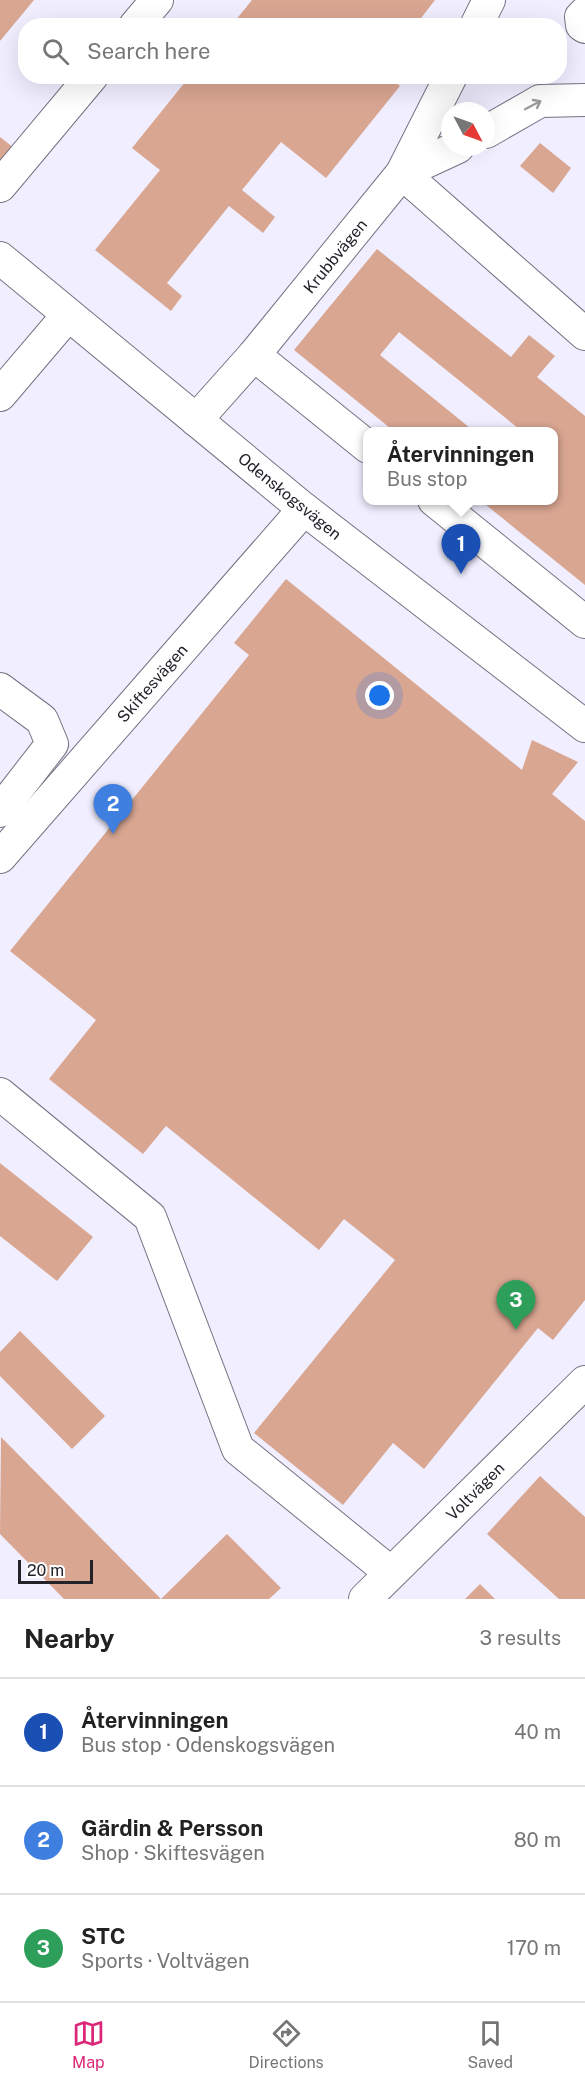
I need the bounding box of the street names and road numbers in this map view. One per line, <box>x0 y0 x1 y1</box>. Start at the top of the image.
street label: Krubbvägen <box>300 215 371 297</box>
street label: Odenskogsvägen <box>234 449 345 544</box>
street label: Skiftesvägen <box>113 640 191 726</box>
street label: Voltvägen <box>442 1458 508 1524</box>

